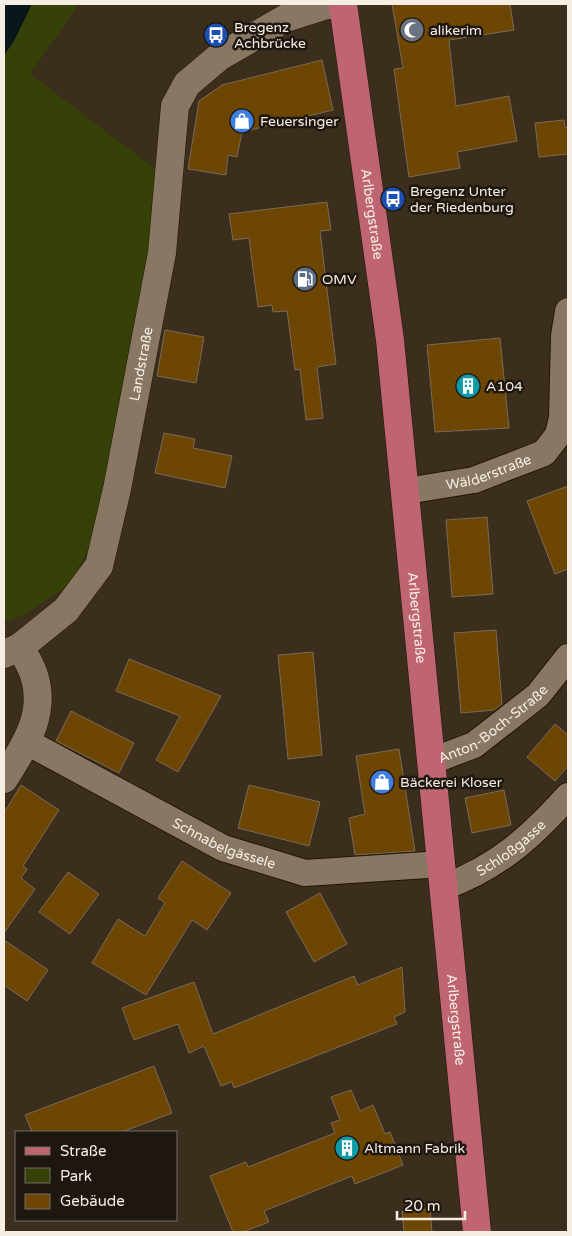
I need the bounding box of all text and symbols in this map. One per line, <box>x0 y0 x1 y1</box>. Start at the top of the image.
mosque icon: alikerim <box>399 17 425 43</box>
place label: Bregenz Achbrücke <box>234 19 306 52</box>
bus stop icon: Bregenz Achbrücke <box>203 22 229 48</box>
place label: alikerim <box>430 22 482 39</box>
shop icon: Feuersinger <box>229 108 255 134</box>
place label: Feuersinger <box>260 113 339 130</box>
street label: Arlbergstraße <box>357 167 387 261</box>
place label: Bregenz Unter der Riedenburg <box>410 183 514 216</box>
bus stop icon: Bregenz Unter der Riedenburg <box>380 186 406 212</box>
fuel station icon: OMV <box>292 266 318 292</box>
place label: OMV <box>322 271 357 288</box>
street label: Landstraße <box>126 325 157 402</box>
building icon: A104 <box>455 373 481 399</box>
place label: A104 <box>486 378 523 395</box>
street label: Wälderstraße <box>445 451 534 493</box>
street label: Arlbergstraße <box>404 571 429 664</box>
street label: Anton-Boch-Straße <box>436 682 552 767</box>
shop icon: Bäckerei Kloser <box>369 769 395 795</box>
place label: Bäckerei Kloser <box>400 774 503 791</box>
street label: Schnabelgässele <box>169 814 278 873</box>
street label: Schloßgasse <box>473 816 550 880</box>
street label: Arlbergstraße <box>443 973 469 1066</box>
legend <box>15 1131 178 1221</box>
building icon: Altmann Fabrik <box>334 1135 360 1161</box>
place label: Altmann Fabrik <box>364 1140 466 1157</box>
text: Straße <box>60 1142 106 1160</box>
text: Park <box>60 1167 92 1185</box>
scale bar <box>397 1188 464 1220</box>
text: Gebäude <box>60 1192 125 1210</box>
text: 20 m <box>404 1197 441 1215</box>

